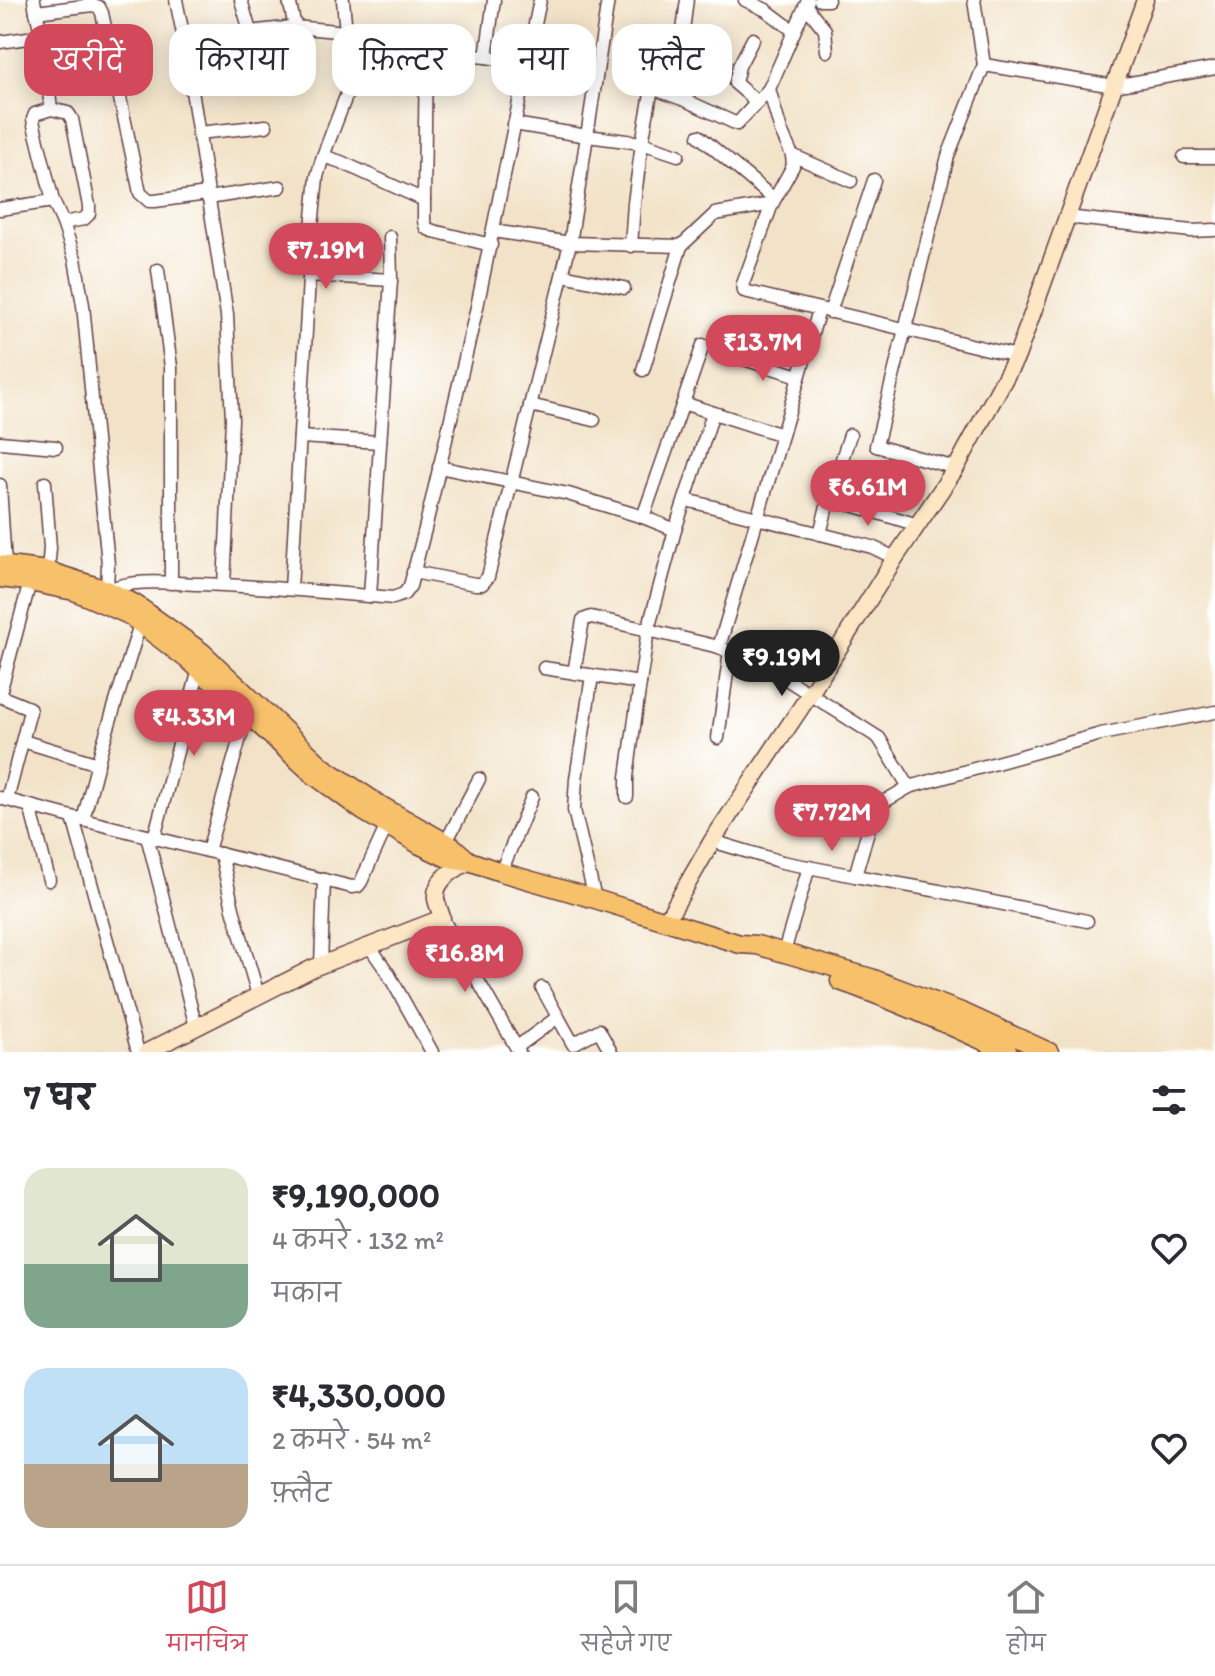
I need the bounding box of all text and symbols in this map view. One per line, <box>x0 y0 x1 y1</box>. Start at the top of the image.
chip: खरीदें <box>24 24 153 96</box>
chip: किराया <box>169 24 316 96</box>
chip: फ़िल्टर <box>332 24 475 96</box>
chip: नया <box>491 24 596 96</box>
chip: फ़्लैट <box>612 24 732 96</box>
pin: ₹7.19M <box>261 223 391 291</box>
text: ₹7.19M <box>287 233 365 265</box>
pin: ₹13.7M <box>698 315 828 383</box>
text: ₹13.7M <box>724 325 802 357</box>
pin: ₹6.61M <box>803 460 933 528</box>
text: ₹6.61M <box>828 470 908 502</box>
pin: ₹9.19M <box>717 630 847 698</box>
text: ₹9.19M <box>743 640 821 672</box>
pin: ₹4.33M <box>129 690 259 758</box>
text: ₹4.33M <box>152 700 236 732</box>
pin: ₹7.72M <box>767 785 897 853</box>
text: ₹7.72M <box>793 795 872 827</box>
pin: ₹16.8M <box>400 926 530 994</box>
text: ₹16.8M <box>425 936 505 968</box>
text: 7 घर <box>24 1077 94 1118</box>
icon: filters <box>1147 1078 1191 1122</box>
text: ₹9,190,000 <box>272 1175 440 1216</box>
icon: home <box>88 1200 184 1296</box>
text: 4 कमरे · 132 m² <box>272 1224 444 1256</box>
icon: heart <box>1147 1226 1191 1270</box>
text: मकान <box>272 1277 341 1309</box>
text: ₹4,330,000 <box>272 1375 446 1416</box>
icon: home <box>88 1400 184 1496</box>
text: 2 कमरे · 54 m² <box>272 1424 431 1456</box>
icon: heart <box>1147 1426 1191 1470</box>
text: फ़्लैट <box>272 1477 331 1509</box>
tab: मानचित्र <box>167 1575 247 1668</box>
tab: सहेजे गए <box>581 1575 671 1668</box>
tab: होम <box>1004 1575 1048 1668</box>

